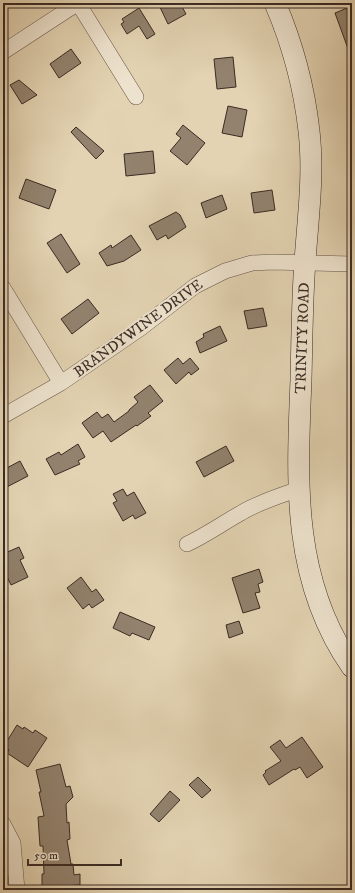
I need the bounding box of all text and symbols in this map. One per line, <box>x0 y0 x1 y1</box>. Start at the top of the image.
street label: BRANDYWINE DRIVE <box>70 275 207 382</box>
street label: TRINITY ROAD <box>291 282 314 394</box>
scale bar <box>28 841 121 867</box>
text: 50 m <box>34 848 58 863</box>

